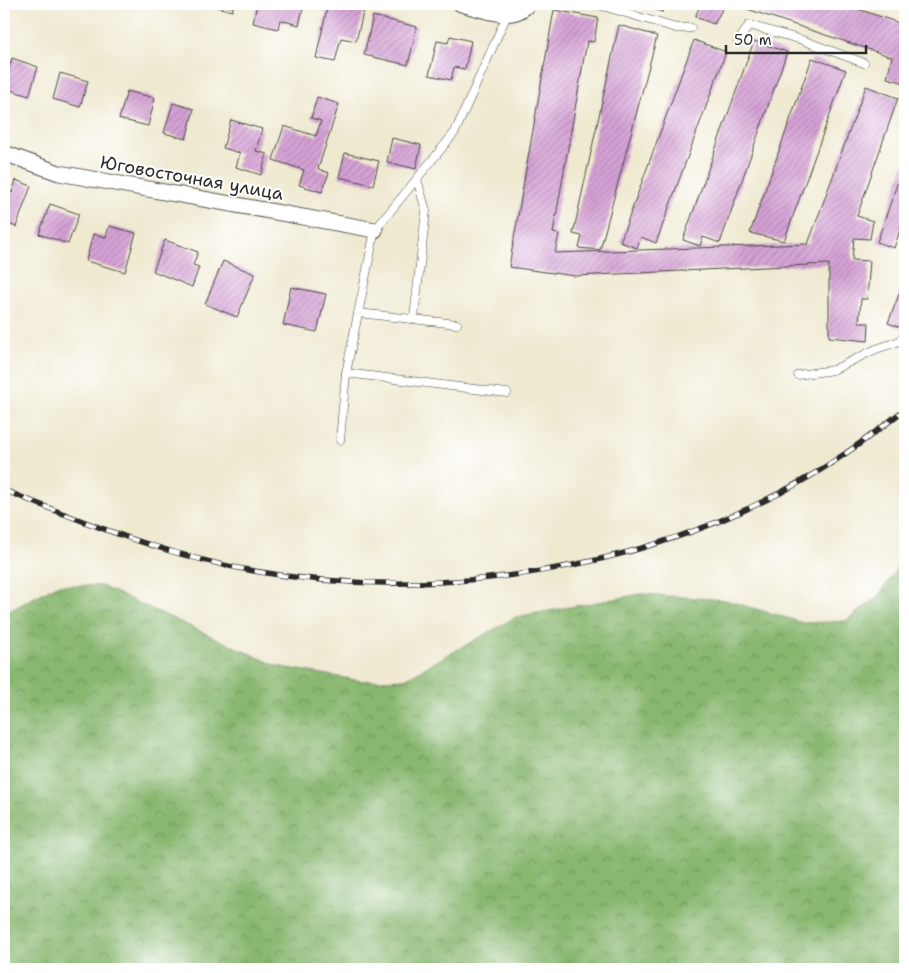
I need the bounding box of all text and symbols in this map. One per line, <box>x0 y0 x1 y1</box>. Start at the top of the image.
scale bar <box>726 22 866 54</box>
text: 50 m <box>734 30 772 50</box>
street label: Юговосточная улица <box>99 150 285 206</box>

